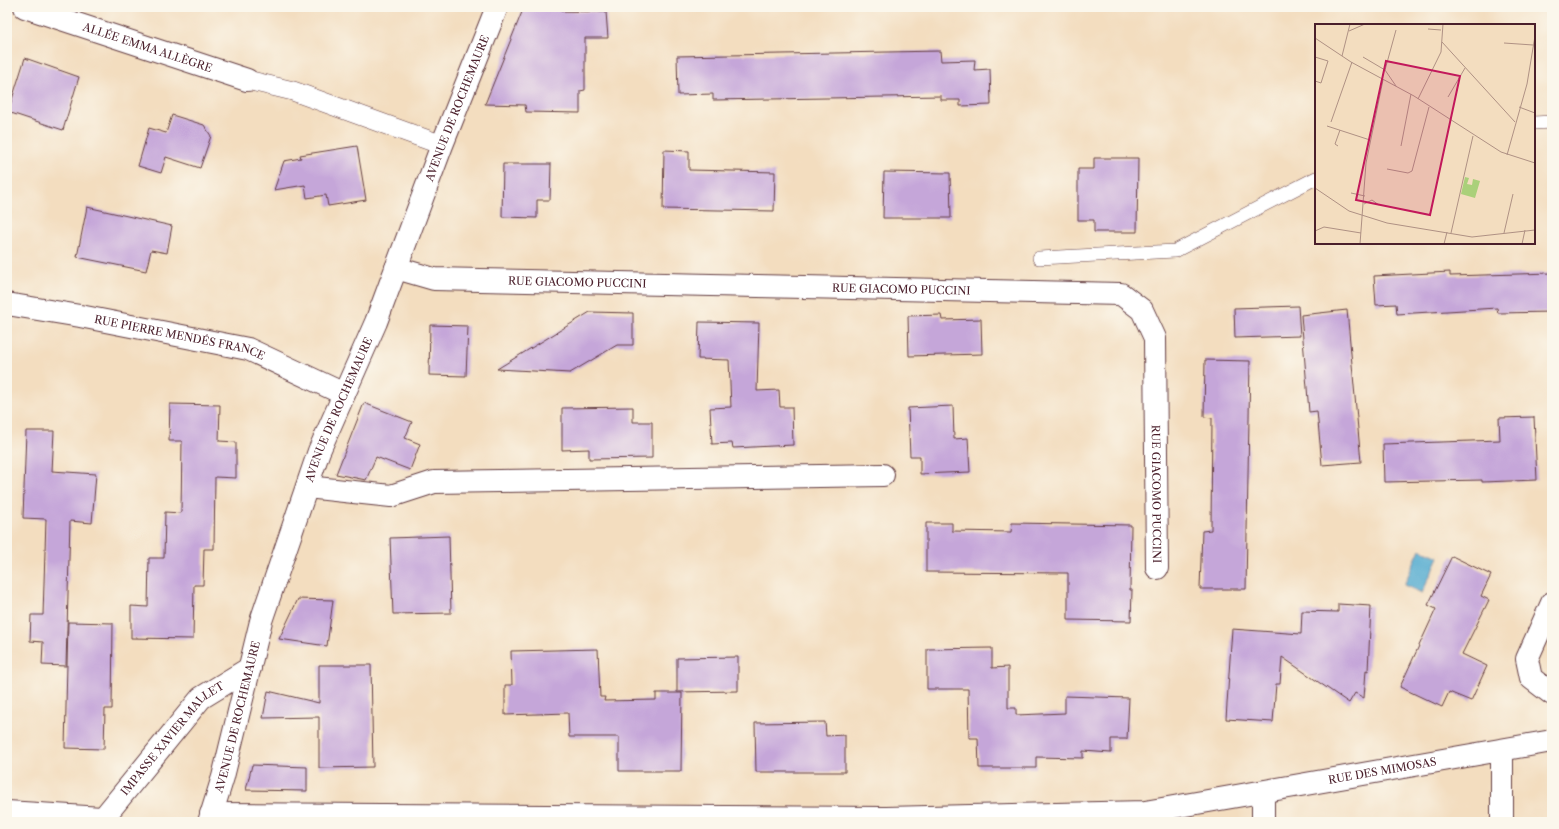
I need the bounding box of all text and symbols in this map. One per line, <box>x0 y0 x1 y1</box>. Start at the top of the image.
street label: ALLÉE EMMA ALLÈGRE <box>80 19 214 75</box>
inset map <box>1315 24 1535 244</box>
street label: AVENUE DE ROCHEMAURE <box>422 33 492 184</box>
street label: RUE GIACOMO PUCCINI <box>508 274 647 291</box>
street label: RUE GIACOMO PUCCINI <box>832 281 971 298</box>
street label: RUE PIERRE MENDÉS FRANCE <box>93 312 268 363</box>
street label: AVENUE DE ROCHEMAURE <box>302 335 376 485</box>
street label: RUE GIACOMO PUCCINI <box>1149 425 1164 563</box>
street label: AVENUE DE ROCHEMAURE <box>211 639 263 795</box>
street label: IMPASSE XAVIER MALLET <box>118 678 227 798</box>
street label: RUE DES MIMOSAS <box>1327 754 1437 787</box>

